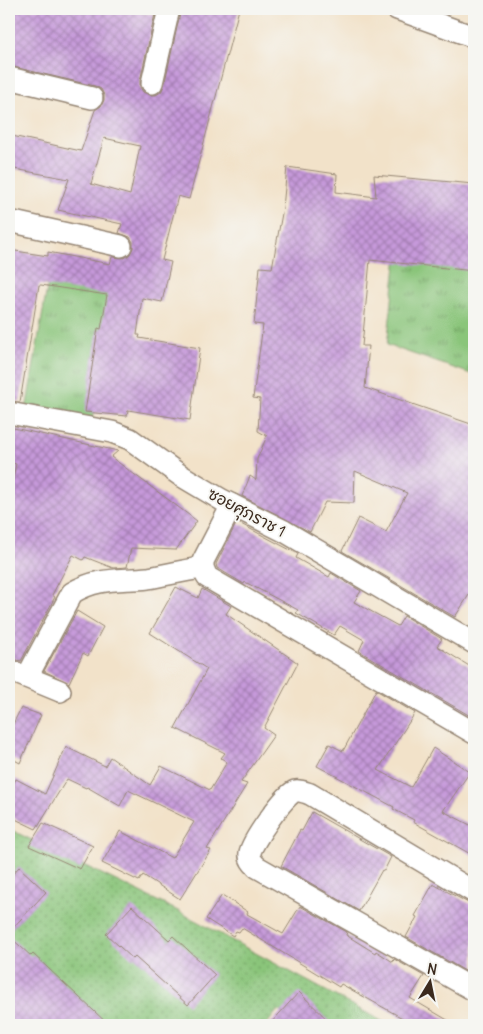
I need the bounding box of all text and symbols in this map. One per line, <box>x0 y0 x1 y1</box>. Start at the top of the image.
street label: ซอยศุภราช 1 <box>203 483 289 544</box>
north arrow <box>406 956 456 1006</box>
text: N <box>426 959 439 979</box>

